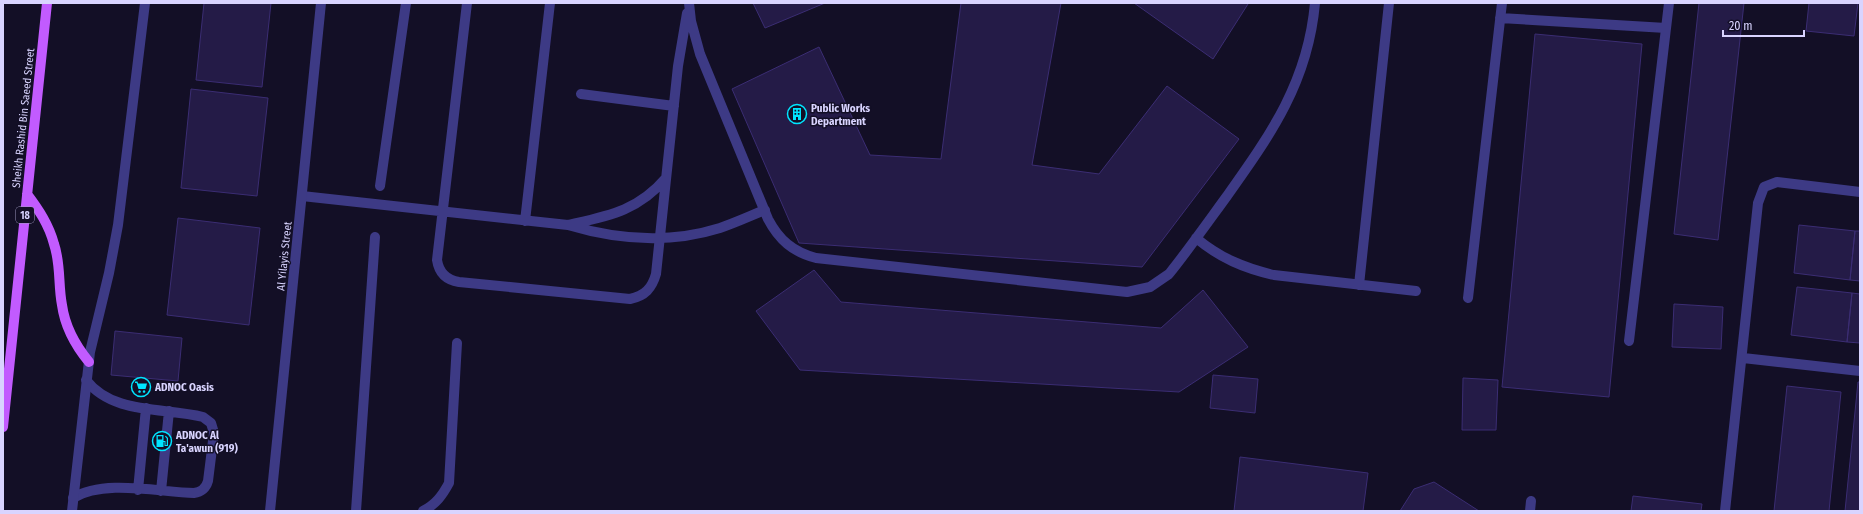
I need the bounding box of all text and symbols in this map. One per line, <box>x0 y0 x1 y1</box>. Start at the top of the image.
scale bar <box>1723 12 1804 38</box>
text: 20 m <box>1729 19 1753 33</box>
street label: Sheikh Rashid Bin Saeed Street <box>10 47 37 189</box>
place label: Public Works Department <box>811 102 870 128</box>
building icon: Public Works Department <box>786 103 808 125</box>
road number: 18 <box>16 207 34 223</box>
street label: Al Yilayis Street <box>274 220 295 291</box>
supermarket icon: ADNOC Oasis <box>130 376 152 398</box>
place label: ADNOC Oasis <box>154 381 214 394</box>
place label: ADNOC Al Ta'awun (919) <box>175 429 238 455</box>
fuel station icon: ADNOC Al Ta'awun (919) <box>151 430 173 452</box>

